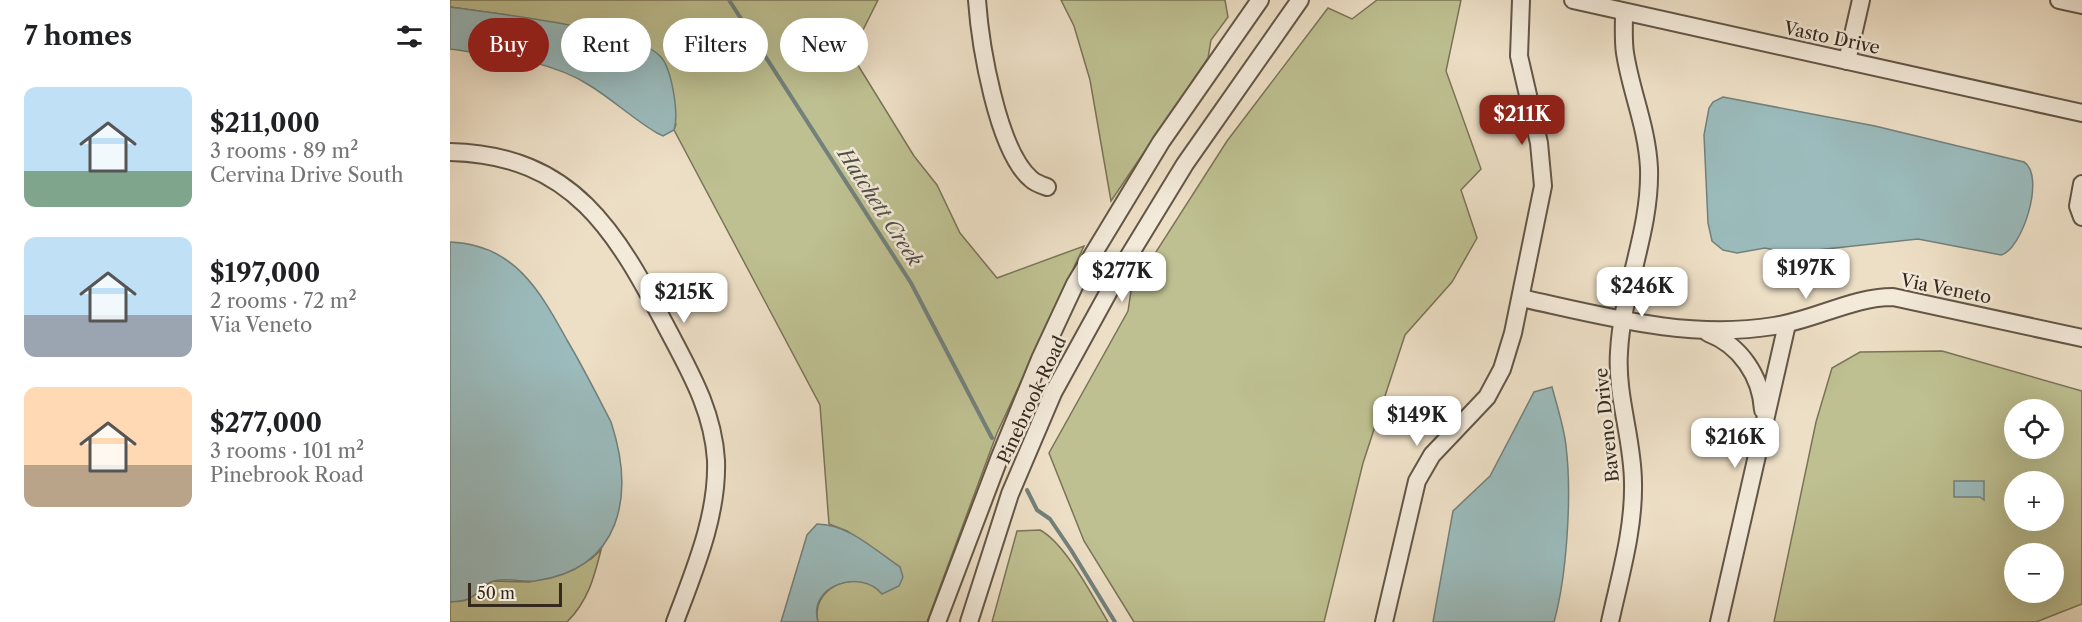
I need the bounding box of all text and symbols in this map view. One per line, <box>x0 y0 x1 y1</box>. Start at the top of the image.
street label: Vasto Drive <box>1781 17 1882 59</box>
chip: Buy <box>468 18 549 72</box>
chip: Rent <box>561 18 651 72</box>
chip: Filters <box>663 18 768 72</box>
chip: New <box>780 18 868 72</box>
text: 7 homes <box>24 20 132 52</box>
icon: filters <box>393 20 426 53</box>
pin: $211K <box>1480 95 1564 146</box>
text: $211K <box>1494 102 1550 126</box>
text: $211,000 <box>210 107 320 139</box>
icon: home <box>72 111 144 183</box>
text: 3 rooms · 89 m² <box>210 139 358 163</box>
water label: Hatchett Creek <box>832 142 928 271</box>
text: Cervina Drive South <box>210 163 404 187</box>
pin: $197K <box>1764 249 1848 300</box>
pin: $277K <box>1080 252 1164 303</box>
text: $197K <box>1777 256 1835 280</box>
text: $197,000 <box>210 257 320 289</box>
text: $277K <box>1092 259 1152 283</box>
icon: home <box>72 261 144 333</box>
pin: $246K <box>1600 267 1684 318</box>
street label: Via Veneto <box>1898 269 1993 309</box>
pin: $215K <box>642 273 726 324</box>
text: $246K <box>1611 274 1673 298</box>
text: $215K <box>655 280 714 304</box>
text: 2 rooms · 72 m² <box>210 289 357 313</box>
text: Via Veneto <box>210 313 312 337</box>
street label: Pinebrook Road <box>993 333 1071 467</box>
street label: Baveno Drive <box>1590 367 1624 483</box>
pin: $149K <box>1375 396 1459 447</box>
map controls <box>2004 399 2064 603</box>
button: locate <box>2004 399 2064 459</box>
text: $149K <box>1387 403 1447 427</box>
text: $277,000 <box>210 407 322 439</box>
icon: home <box>72 411 144 483</box>
pin: $216K <box>1693 418 1777 469</box>
text: $216K <box>1705 425 1765 449</box>
text: 3 rooms · 101 m² <box>210 439 364 463</box>
text: Pinebrook Road <box>210 463 364 487</box>
button: + <box>2004 471 2064 531</box>
button: − <box>2004 543 2064 603</box>
scale bar <box>468 580 562 608</box>
text: 50 m <box>477 583 515 603</box>

